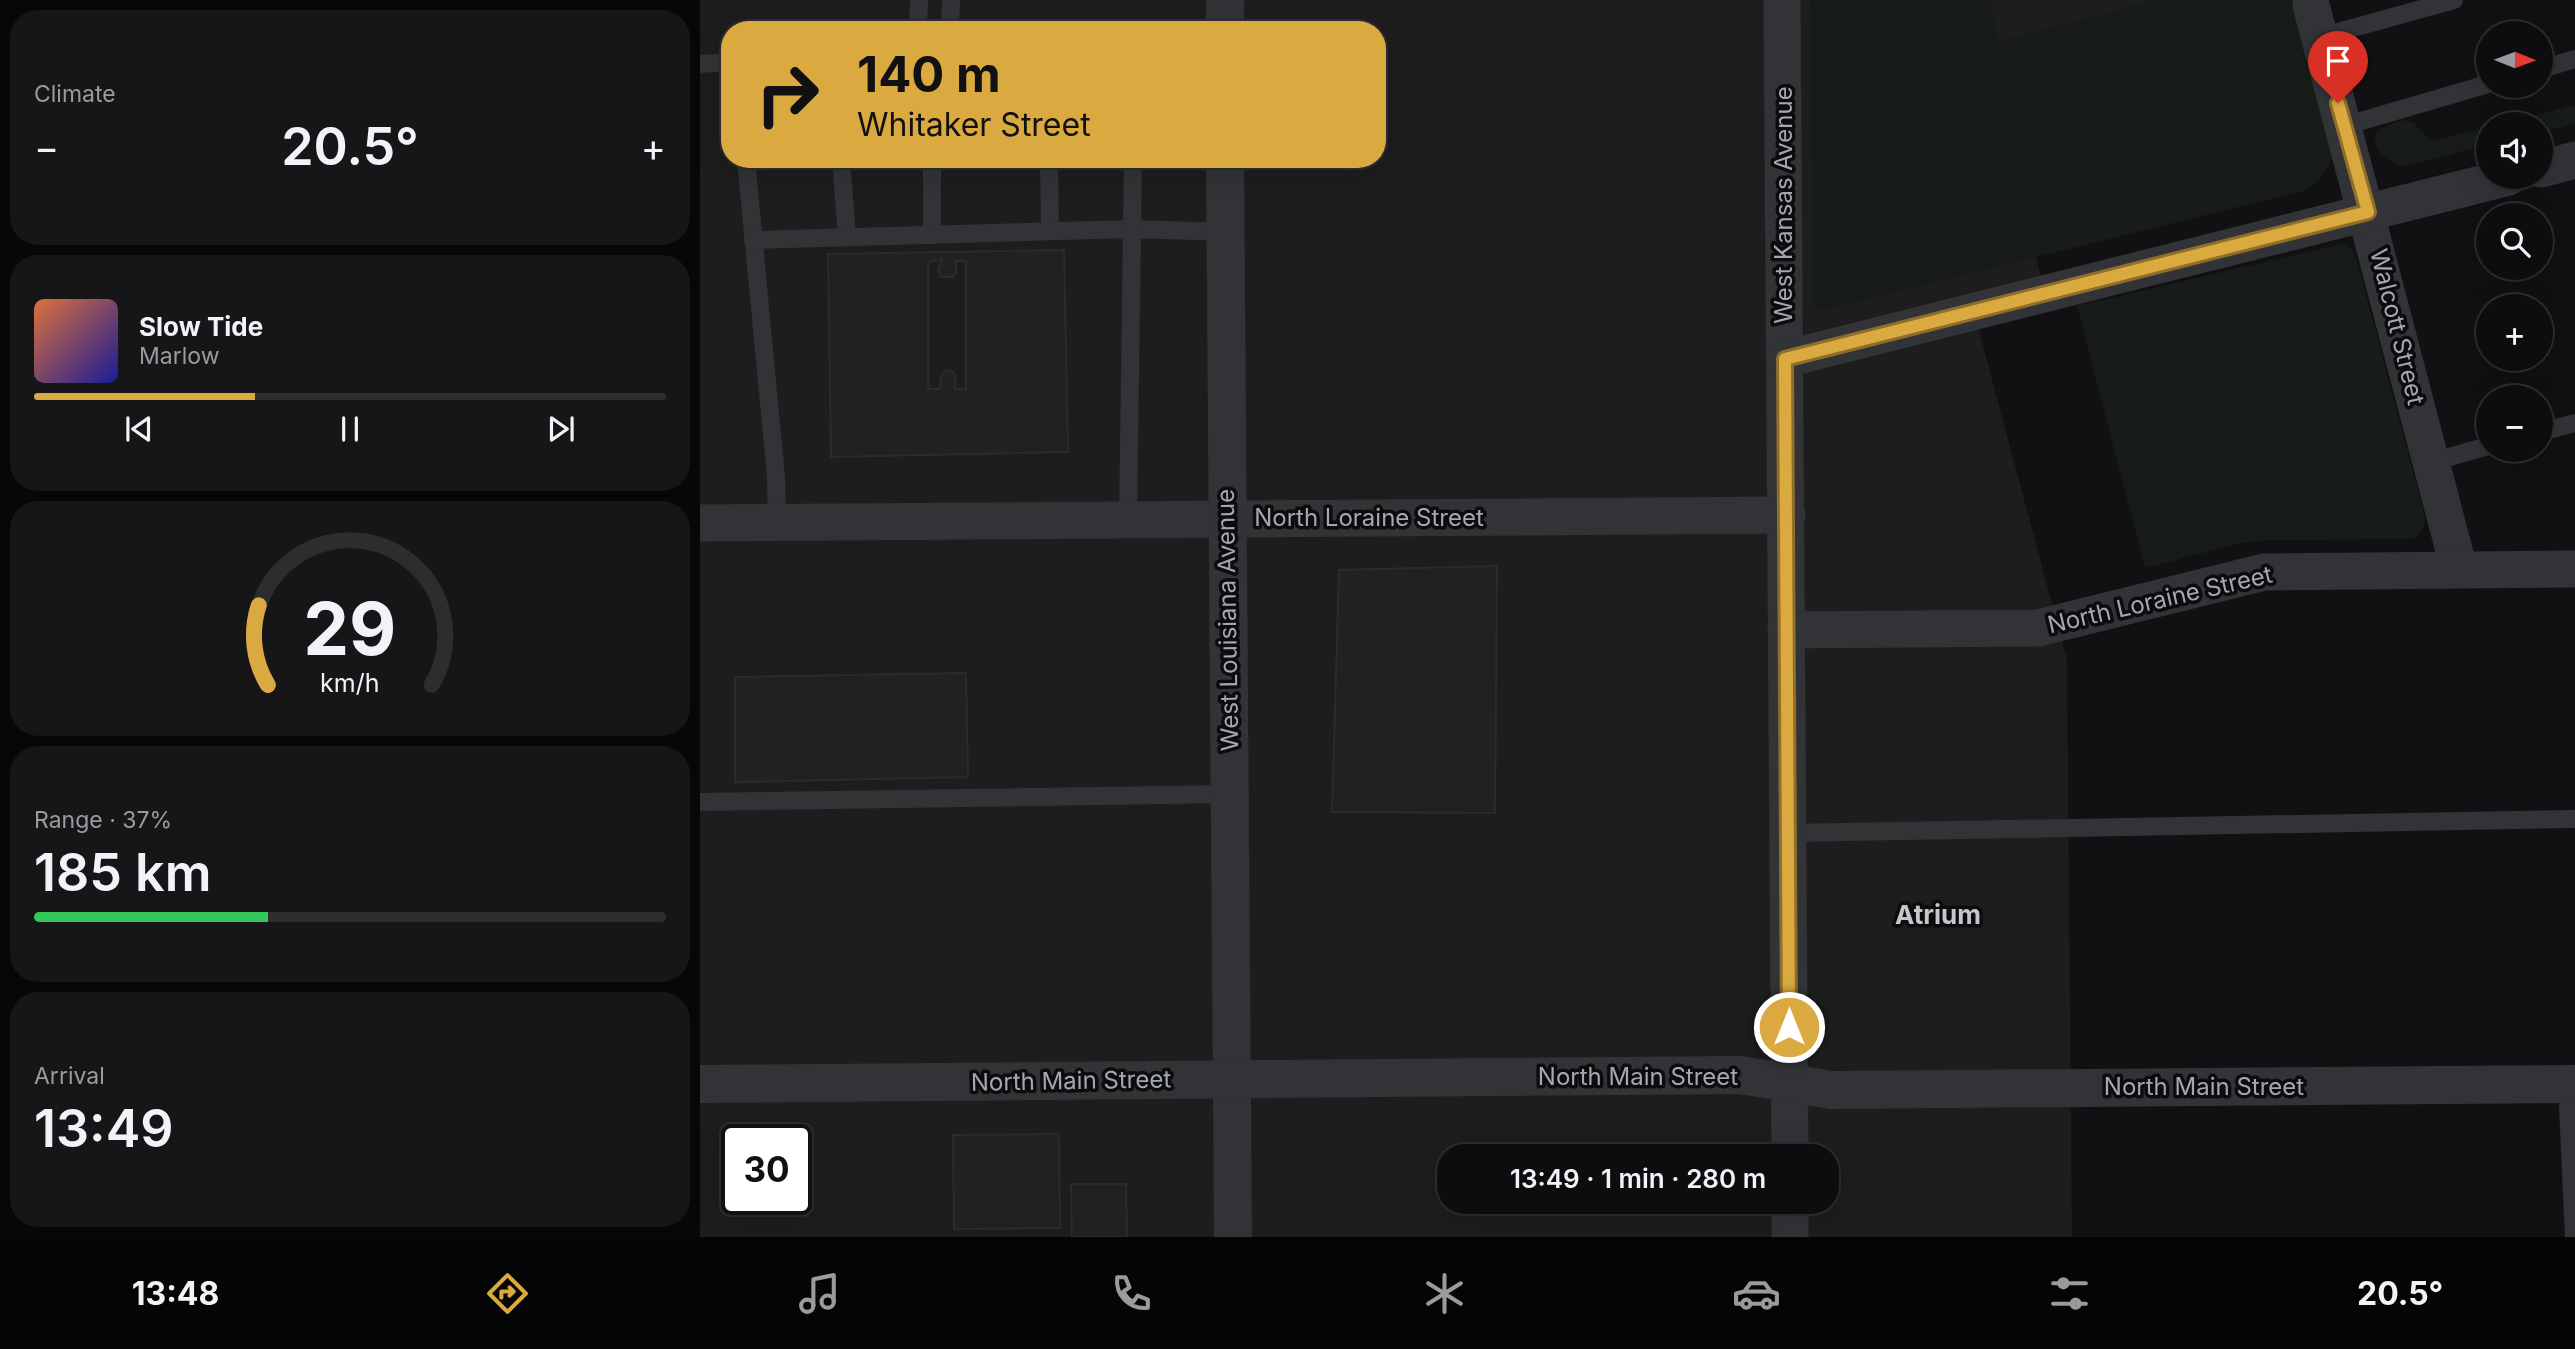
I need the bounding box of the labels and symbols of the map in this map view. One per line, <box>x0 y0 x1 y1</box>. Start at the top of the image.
north arrow <box>2476 21 2553 98</box>
pin <box>2308 31 2368 103</box>
street label: West Kansas Avenue <box>1769 86 1798 324</box>
street label: Walcott Street <box>2364 246 2431 408</box>
street label: West Louisiana Avenue <box>1211 489 1244 751</box>
street label: North Loraine Street <box>1254 503 1484 532</box>
street label: North Loraine Street <box>2045 560 2275 639</box>
district label: Atrium <box>1895 899 1981 930</box>
position arrow <box>1752 990 1826 1064</box>
street label: North Main Street <box>1538 1062 1738 1091</box>
street label: North Main Street <box>971 1064 1172 1097</box>
street label: North Main Street <box>2104 1072 2304 1101</box>
speed limit sign: 30 <box>721 1124 812 1215</box>

